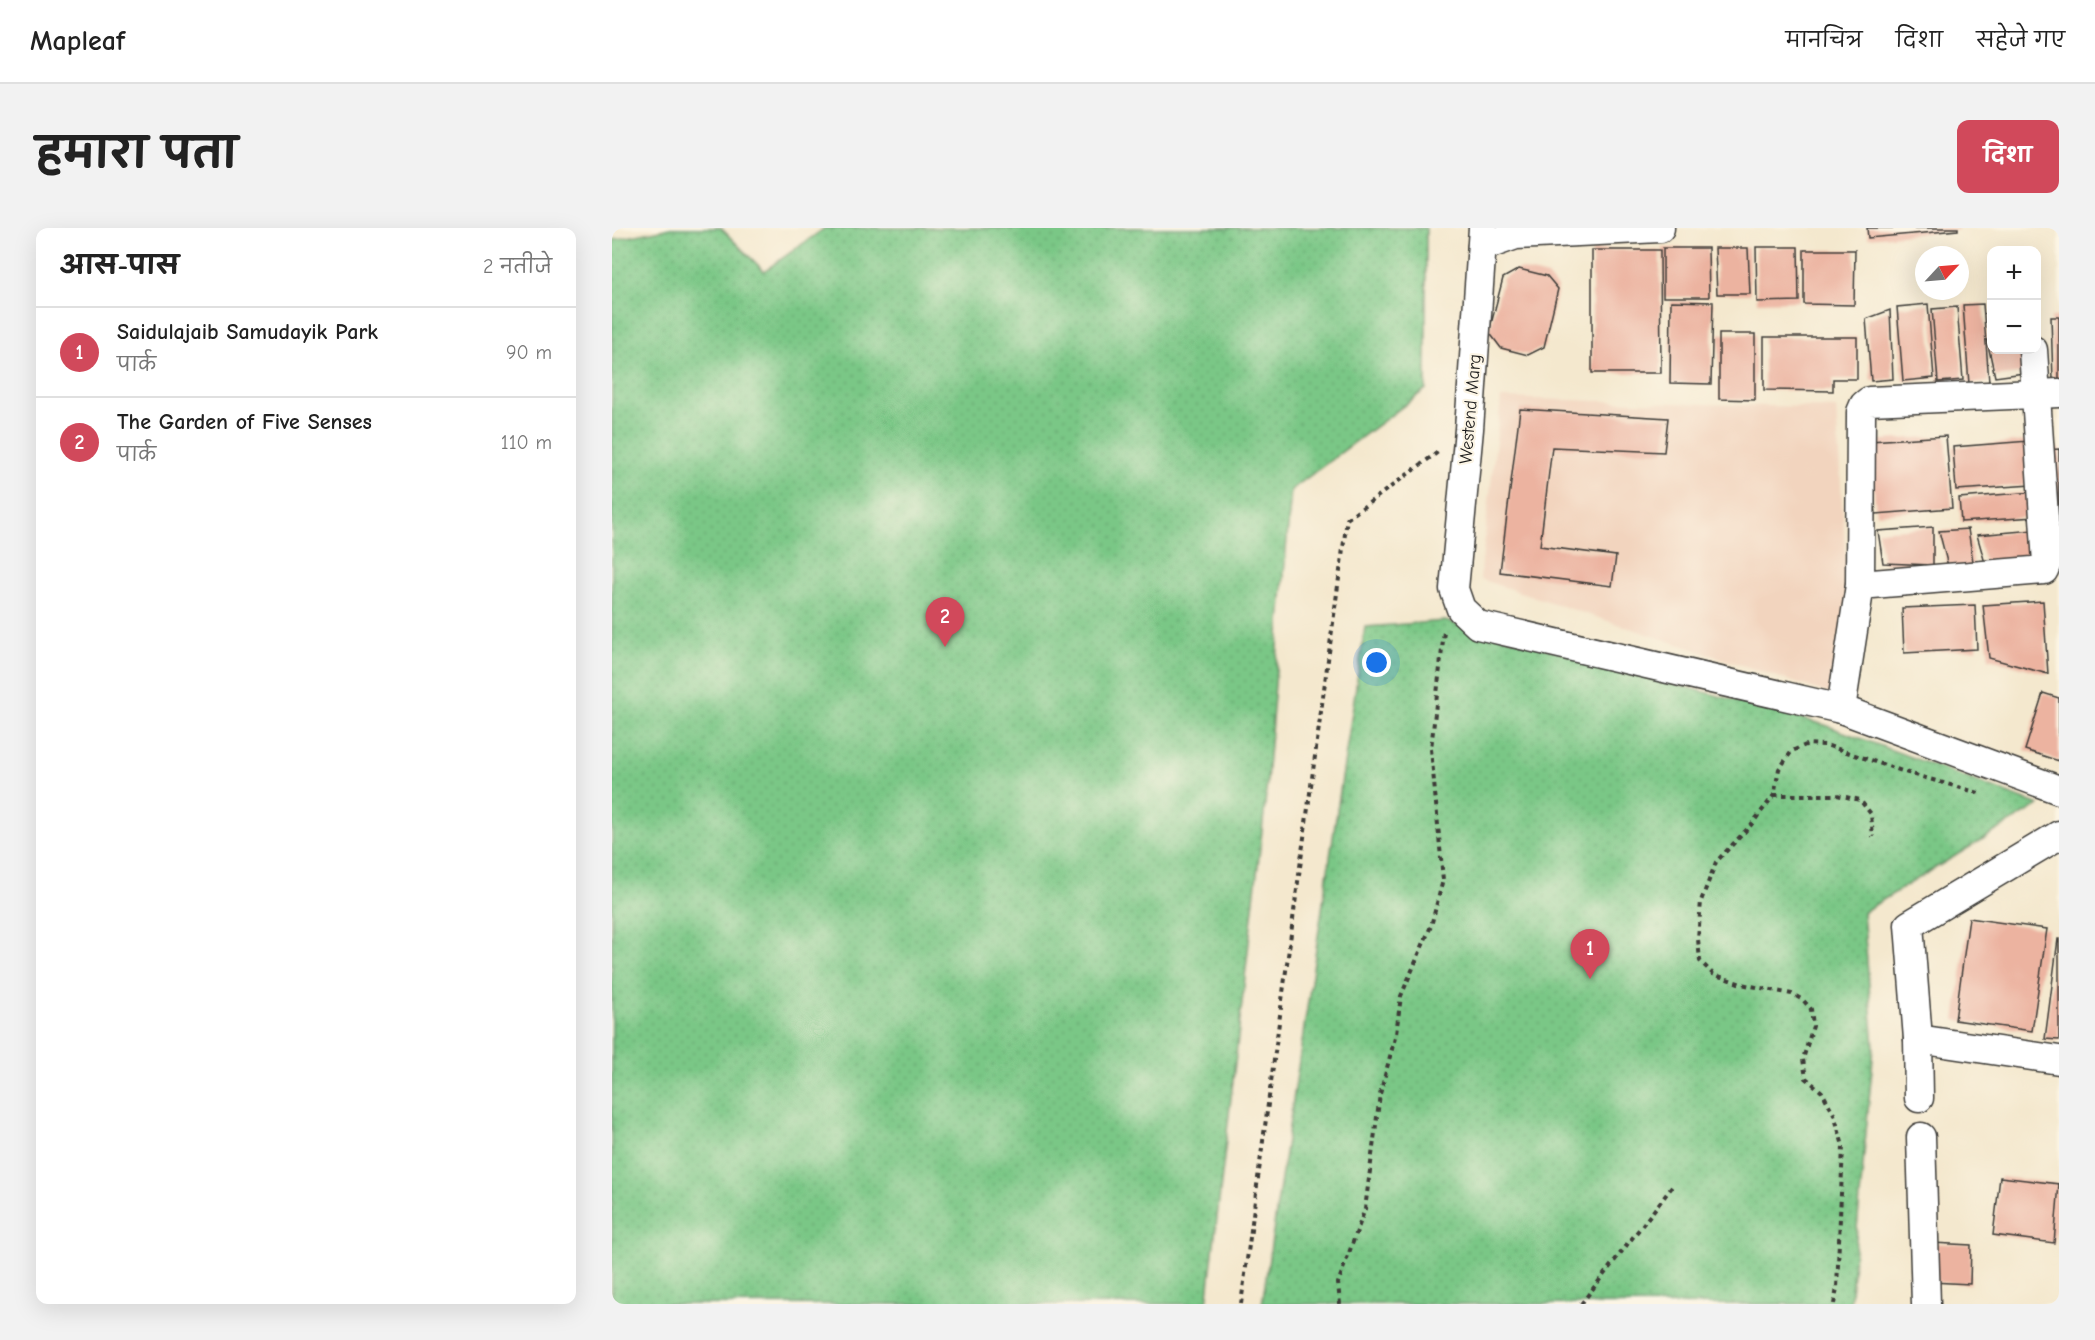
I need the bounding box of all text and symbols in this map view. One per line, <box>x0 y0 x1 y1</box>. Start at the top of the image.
text: Mapleaf <box>30 25 125 57</box>
text: मानचित्र <box>1785 28 1863 52</box>
text: दिशा <box>1896 28 1943 52</box>
text: सहेजे गए <box>1976 28 2065 52</box>
button: दिशा <box>1957 120 2059 193</box>
text: हमारा पता <box>36 129 238 178</box>
north arrow <box>1915 246 1969 300</box>
map controls <box>1987 246 2041 354</box>
button: + <box>1987 246 2041 300</box>
text: आस-पास <box>60 251 179 281</box>
text: 2 नतीजे <box>483 255 552 278</box>
button: − <box>1987 300 2041 354</box>
text: Saidulajaib Samudayik Park <box>117 319 378 345</box>
text: 1 <box>76 341 83 364</box>
text: 90 m <box>506 341 552 364</box>
text: पार्क <box>117 353 156 376</box>
street label: Westend Marg <box>1455 353 1486 465</box>
text: The Garden of Five Senses <box>117 409 372 435</box>
text: 2 <box>75 431 84 454</box>
text: 110 m <box>501 431 552 454</box>
text: पार्क <box>117 443 156 466</box>
pin: 2 <box>926 598 964 647</box>
your location <box>1362 648 1391 677</box>
pin: 1 <box>1570 930 1610 979</box>

